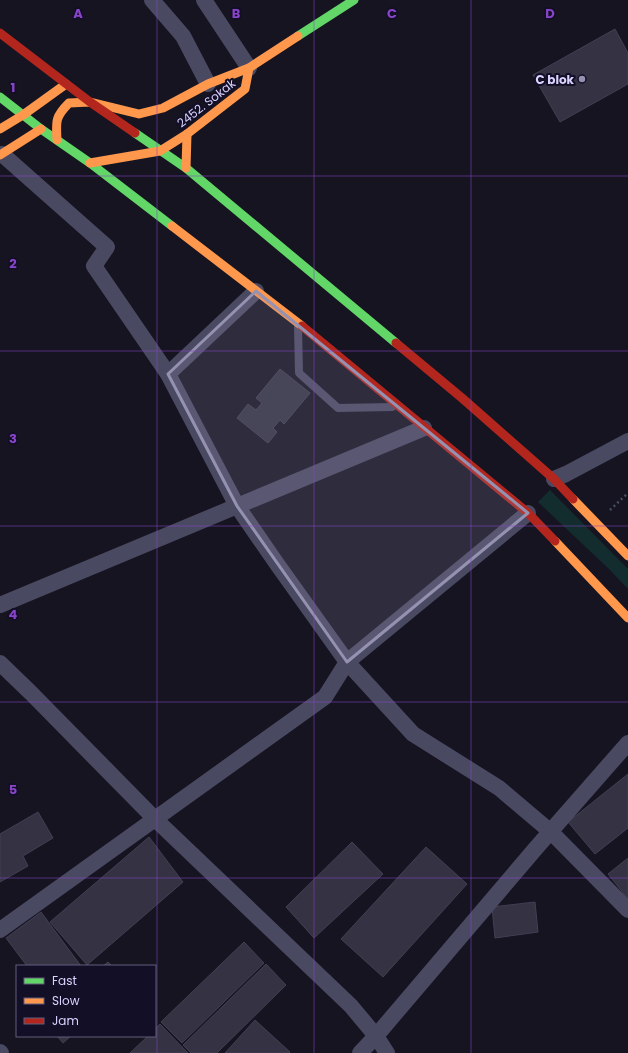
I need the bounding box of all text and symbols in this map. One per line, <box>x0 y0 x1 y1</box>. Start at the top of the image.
text: A <box>73 4 83 23</box>
text: B <box>232 4 241 23</box>
text: C <box>387 4 397 23</box>
text: D <box>545 4 555 23</box>
place label: C blok <box>536 71 575 88</box>
street label: 2452. Sokak <box>173 74 239 131</box>
marker: C blok <box>577 74 587 84</box>
text: 1 <box>11 78 15 97</box>
text: 2 <box>9 254 17 273</box>
text: 3 <box>9 429 17 448</box>
text: 4 <box>9 605 18 624</box>
text: 5 <box>9 780 17 799</box>
legend <box>16 965 156 1037</box>
text: Fast <box>52 972 77 989</box>
text: Slow <box>52 992 80 1009</box>
text: Jam <box>52 1012 79 1029</box>

